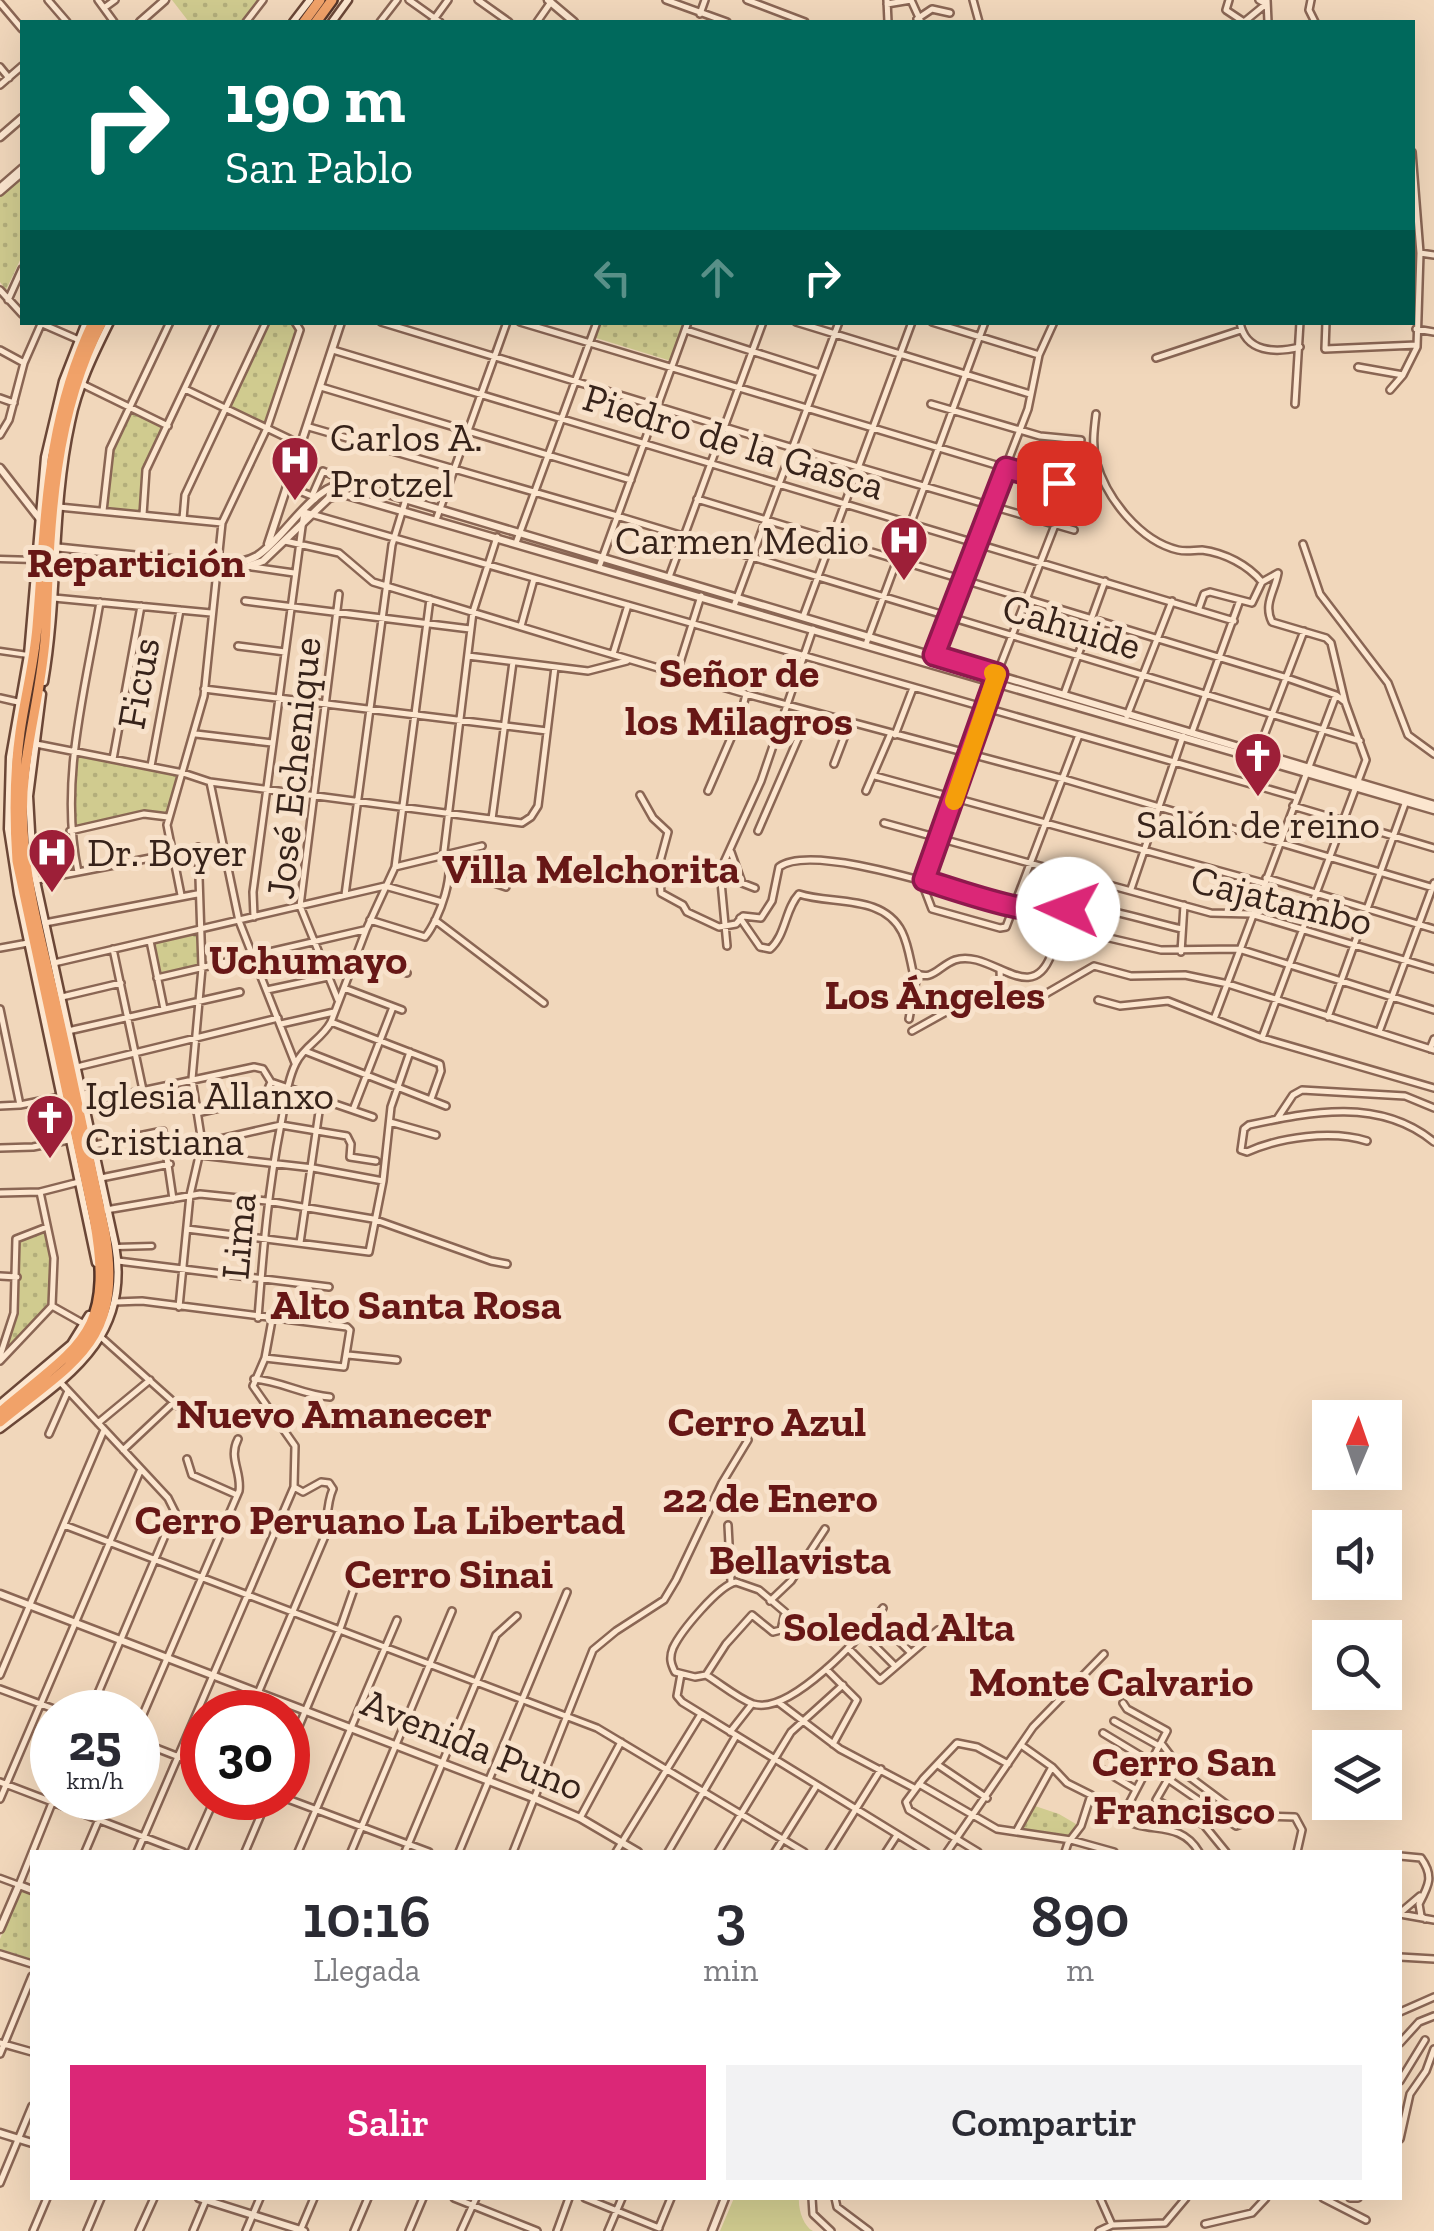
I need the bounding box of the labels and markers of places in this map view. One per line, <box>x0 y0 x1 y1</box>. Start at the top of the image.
place label: Carlos A. Protzel <box>330 413 483 507</box>
hospital icon: Carlos A. Protzel <box>269 434 321 502</box>
pin <box>1017 441 1102 526</box>
hospital icon: Carmen Medio <box>878 514 930 582</box>
place label: Carmen Medio <box>615 516 869 564</box>
church icon: Salón de reino <box>1232 730 1284 798</box>
place label: Salón de reino <box>1136 800 1380 848</box>
hospital icon: Dr. Boyer <box>26 826 78 894</box>
place label: Dr. Boyer <box>87 828 248 876</box>
place label: Iglesia Allanxo Cristiana <box>85 1071 334 1165</box>
church icon: Iglesia Allanxo Cristiana <box>24 1092 76 1160</box>

